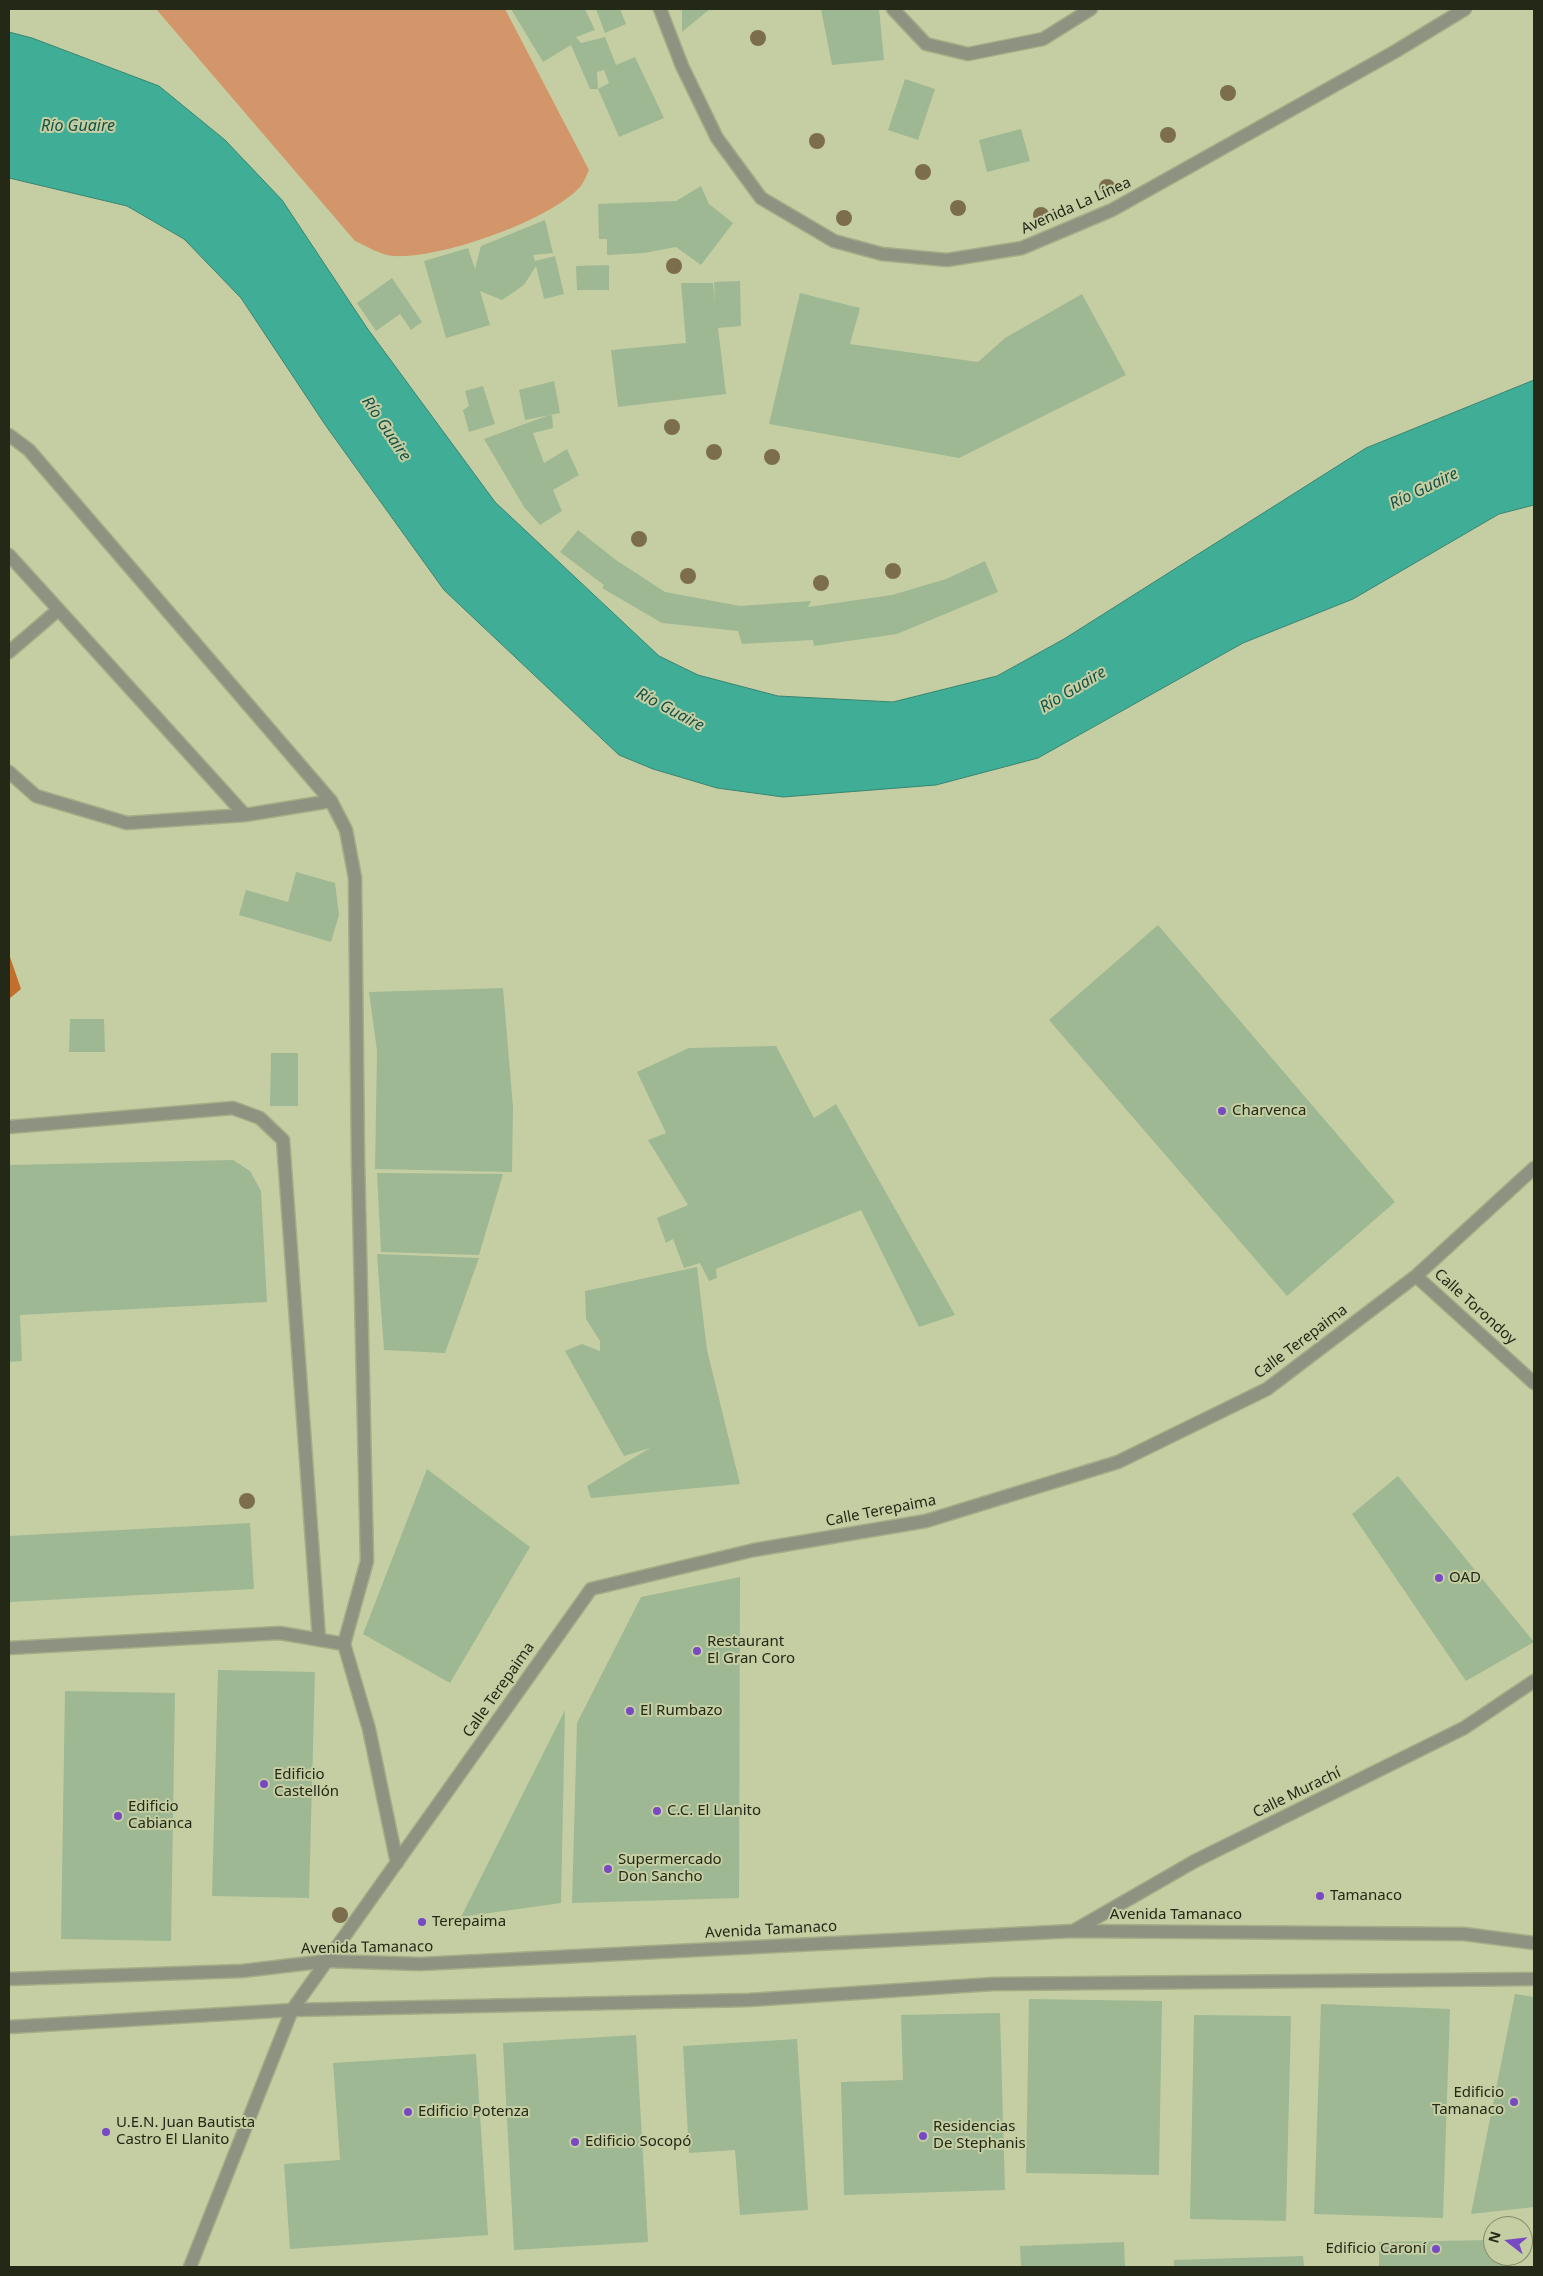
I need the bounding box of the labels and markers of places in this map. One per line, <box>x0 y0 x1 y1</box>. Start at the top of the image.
place label: Charvenca <box>1232 1102 1306 1120</box>
marker: Charvenca <box>1216 1105 1228 1117</box>
place label: OAD <box>1449 1569 1481 1587</box>
marker: OAD <box>1433 1572 1445 1584</box>
place label: Restaurant El Gran Coro <box>707 1633 795 1668</box>
marker: Restaurant El Gran Coro <box>691 1645 703 1657</box>
place label: El Rumbazo <box>640 1702 722 1720</box>
marker: El Rumbazo <box>624 1705 636 1717</box>
place label: Edificio Castellón <box>274 1766 339 1801</box>
marker: Edificio Castellón <box>258 1778 270 1790</box>
place label: Edificio Cabianca <box>128 1798 192 1833</box>
place label: C.C. El Llanito <box>667 1802 761 1820</box>
marker: C.C. El Llanito <box>651 1805 663 1817</box>
marker: Edificio Cabianca <box>112 1810 124 1822</box>
place label: Supermercado Don Sancho <box>618 1851 722 1886</box>
marker: Supermercado Don Sancho <box>602 1863 614 1875</box>
place label: Tamanaco <box>1330 1887 1402 1905</box>
marker: Tamanaco <box>1314 1890 1326 1902</box>
place label: Terepaima <box>432 1913 506 1931</box>
marker: Terepaima <box>416 1916 428 1928</box>
place label: Edificio Tamanaco <box>1432 2084 1504 2119</box>
marker: Edificio Tamanaco <box>1508 2096 1520 2108</box>
place label: Edificio Potenza <box>418 2103 529 2121</box>
marker: Edificio Potenza <box>402 2106 414 2118</box>
place label: U.E.N. Juan Bautista Castro El Llanito <box>116 2114 255 2149</box>
place label: Residencias De Stephanis <box>933 2118 1026 2153</box>
marker: U.E.N. Juan Bautista Castro El Llanito <box>100 2126 112 2138</box>
marker: Residencias De Stephanis <box>917 2130 929 2142</box>
place label: Edificio Socopó <box>585 2133 691 2151</box>
marker: Edificio Socopó <box>569 2136 581 2148</box>
place label: Edificio Caroní <box>1325 2240 1426 2258</box>
marker: Edificio Caroní <box>1430 2243 1442 2255</box>

